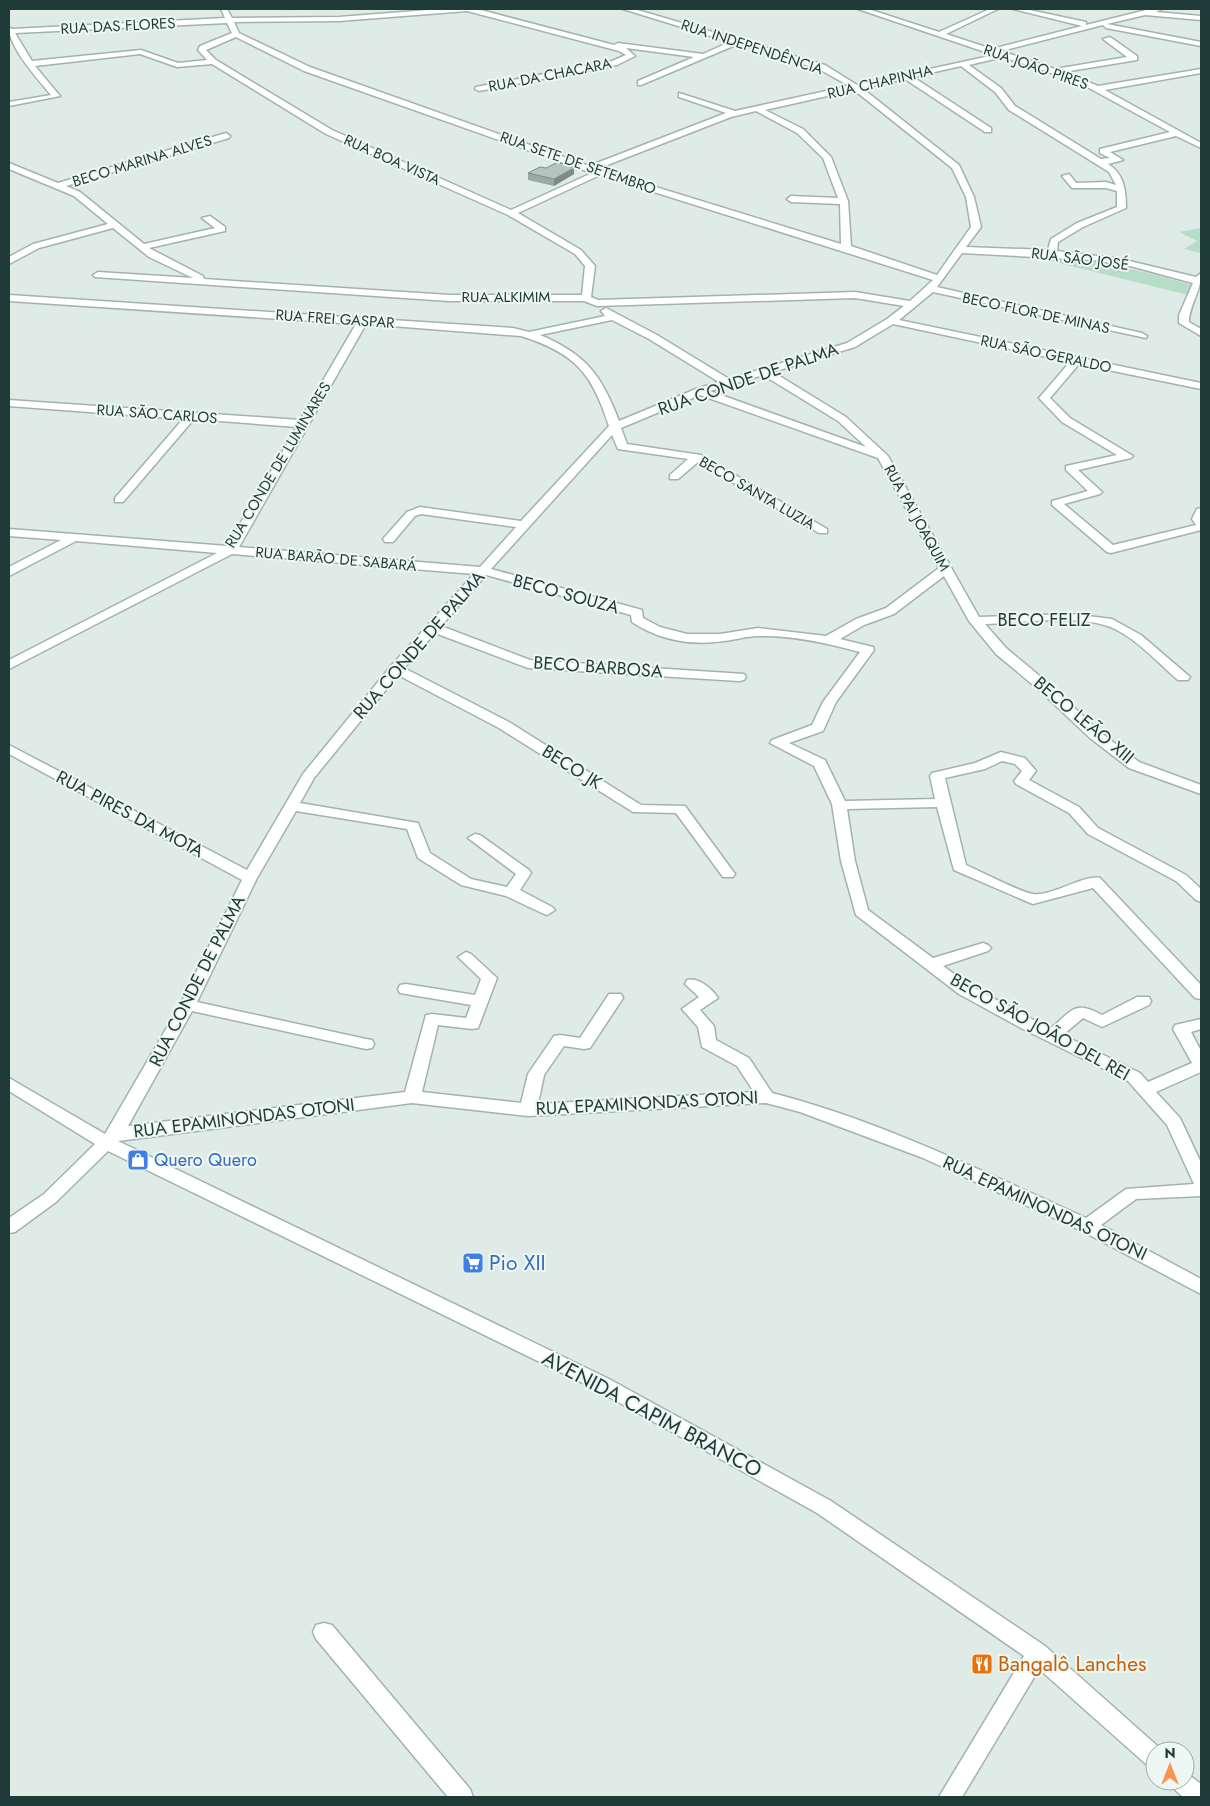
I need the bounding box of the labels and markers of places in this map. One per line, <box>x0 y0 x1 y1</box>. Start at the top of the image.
place label: Quero Quero <box>154 1147 257 1173</box>
shop icon: Quero Quero <box>126 1148 150 1172</box>
place label: Pio XII <box>489 1248 546 1278</box>
supermarket icon: Pio XII <box>461 1251 485 1275</box>
place label: Bangalô Lanches <box>998 1649 1146 1679</box>
restaurant icon: Bangalô Lanches <box>970 1652 994 1676</box>

